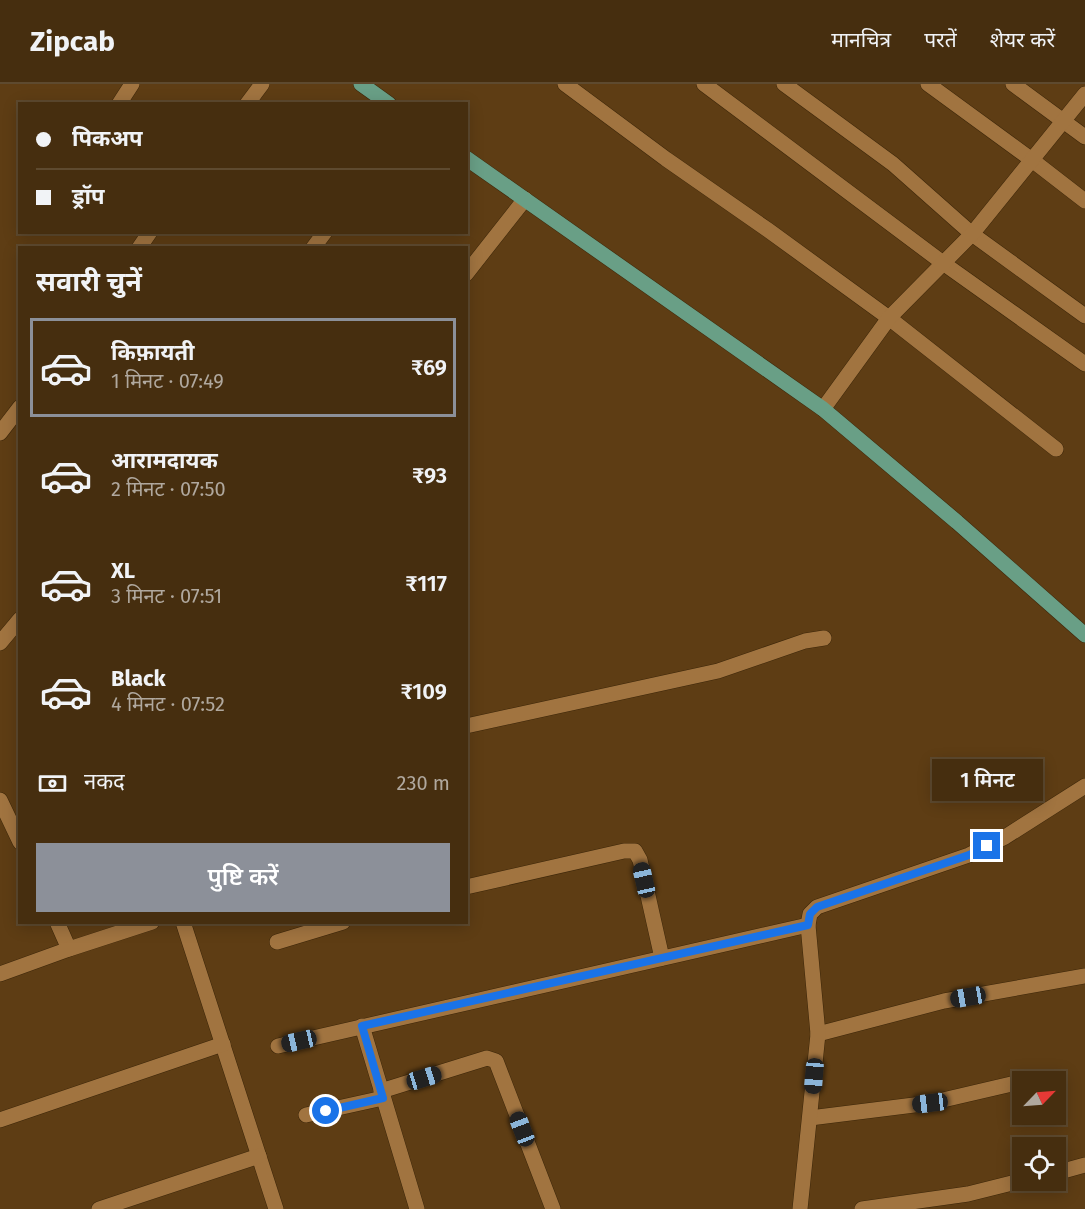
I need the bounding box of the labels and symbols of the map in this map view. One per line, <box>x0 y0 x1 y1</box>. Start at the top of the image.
callout: 1 मिनट <box>932 759 1042 801</box>
route end <box>973 832 1000 859</box>
car <box>631 860 657 900</box>
car <box>949 985 987 1009</box>
car <box>279 1028 319 1054</box>
car <box>803 1057 825 1095</box>
car <box>404 1064 444 1092</box>
north arrow <box>1012 1071 1066 1125</box>
car <box>911 1092 949 1114</box>
route start <box>312 1097 339 1124</box>
car <box>507 1109 537 1149</box>

